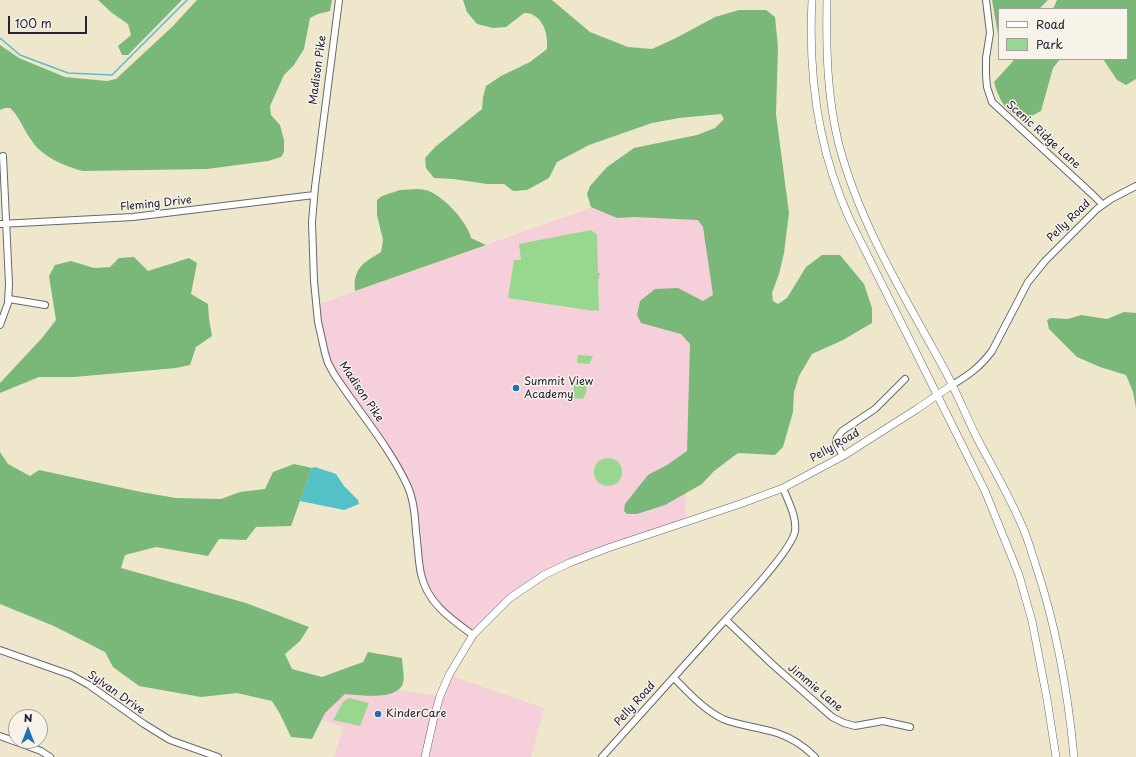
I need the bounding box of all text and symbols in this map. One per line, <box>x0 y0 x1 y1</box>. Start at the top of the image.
scale bar <box>10 8 89 34</box>
legend <box>998 8 1128 60</box>
text: 100 m <box>15 14 52 32</box>
text: Road <box>1036 15 1065 33</box>
street label: Madison Pike <box>307 35 329 105</box>
text: Park <box>1036 35 1063 53</box>
street label: Scenic Ridge Lane <box>1003 98 1083 172</box>
street label: Fleming Drive <box>119 194 193 214</box>
street label: Pelly Road <box>1045 197 1093 245</box>
street label: Madison Pike <box>336 359 386 425</box>
place label: Summit View Academy <box>524 375 593 401</box>
marker: Summit View Academy <box>511 383 521 393</box>
street label: Pelly Road <box>808 427 862 465</box>
street label: Jimmie Lane <box>785 661 845 715</box>
street label: Sylvan Drive <box>85 669 147 717</box>
street label: Pelly Road <box>612 679 658 729</box>
place label: KinderCare <box>386 707 446 721</box>
north arrow <box>8 709 48 749</box>
text: N <box>24 709 32 726</box>
marker: KinderCare <box>373 709 383 719</box>

